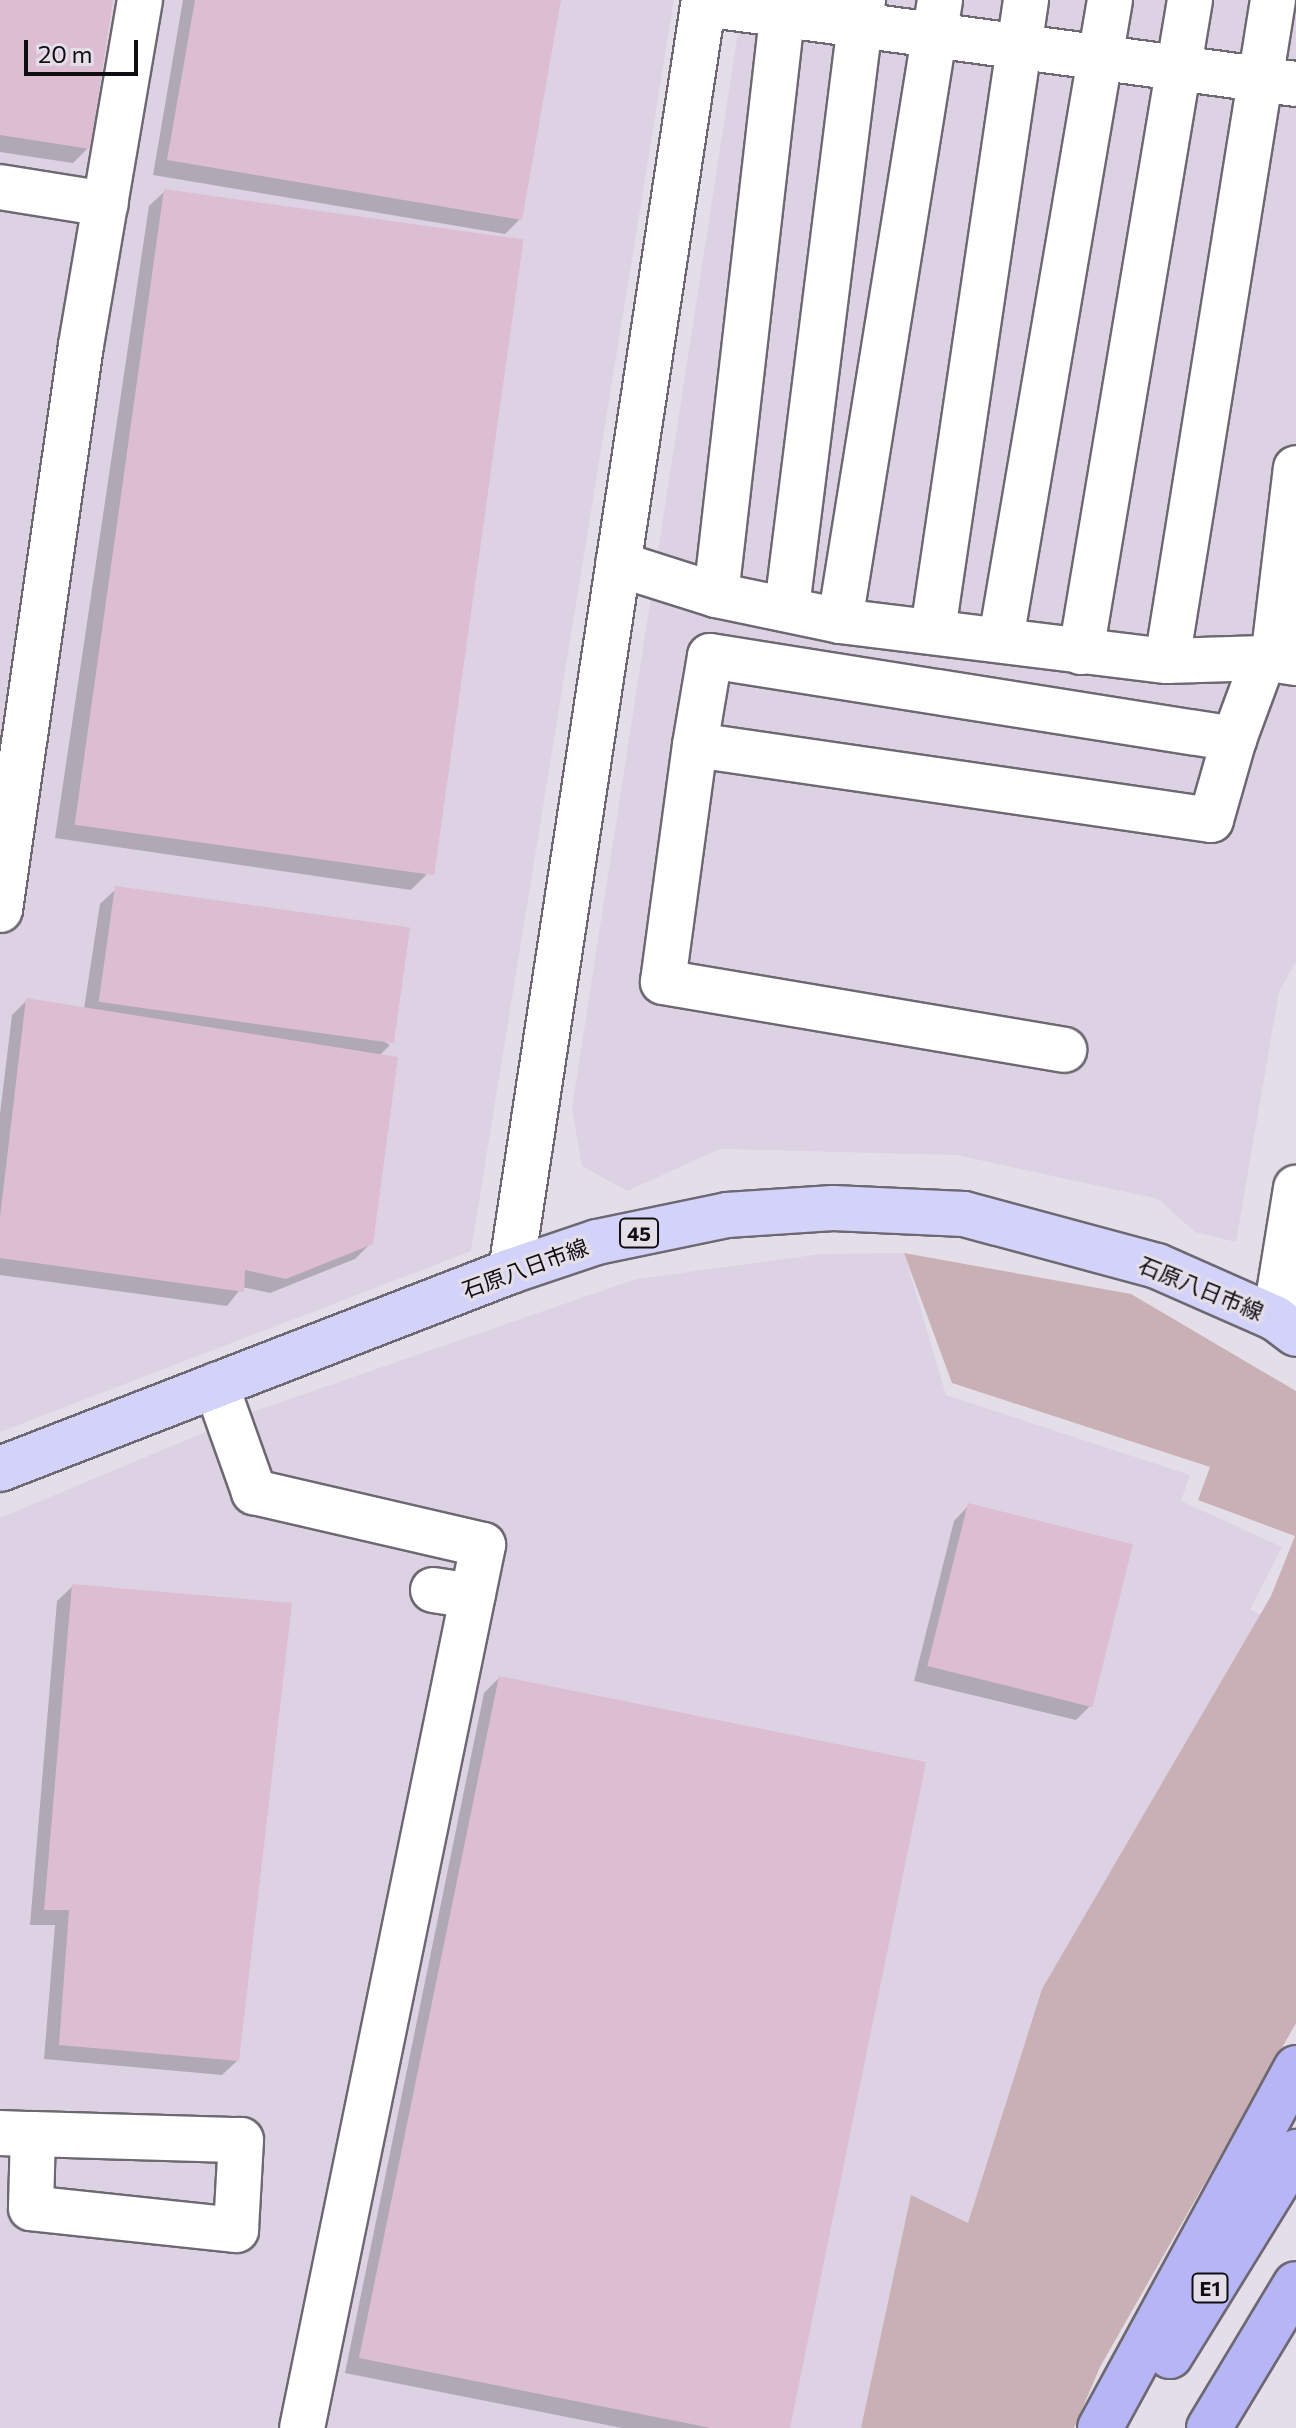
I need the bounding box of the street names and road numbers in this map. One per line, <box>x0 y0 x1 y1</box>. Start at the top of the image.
road number: 45 <box>619 1217 659 1249</box>
street label: 石原八日市線 <box>458 1233 592 1303</box>
street label: 石原八日市線 <box>1135 1251 1267 1325</box>
road number: E1 <box>1190 2272 1230 2304</box>

